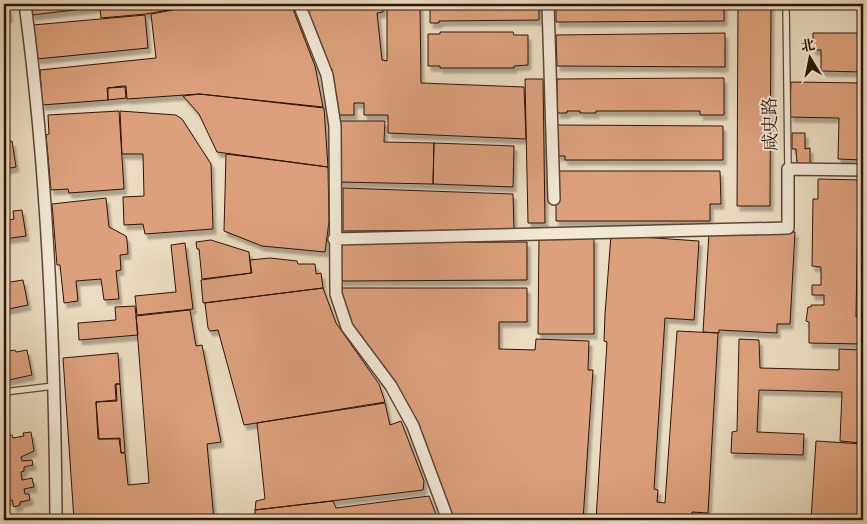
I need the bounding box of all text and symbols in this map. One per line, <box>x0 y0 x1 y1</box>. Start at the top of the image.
north arrow <box>784 32 834 82</box>
text: 北 <box>799 35 816 56</box>
street label: 咸史路 <box>758 97 782 151</box>

